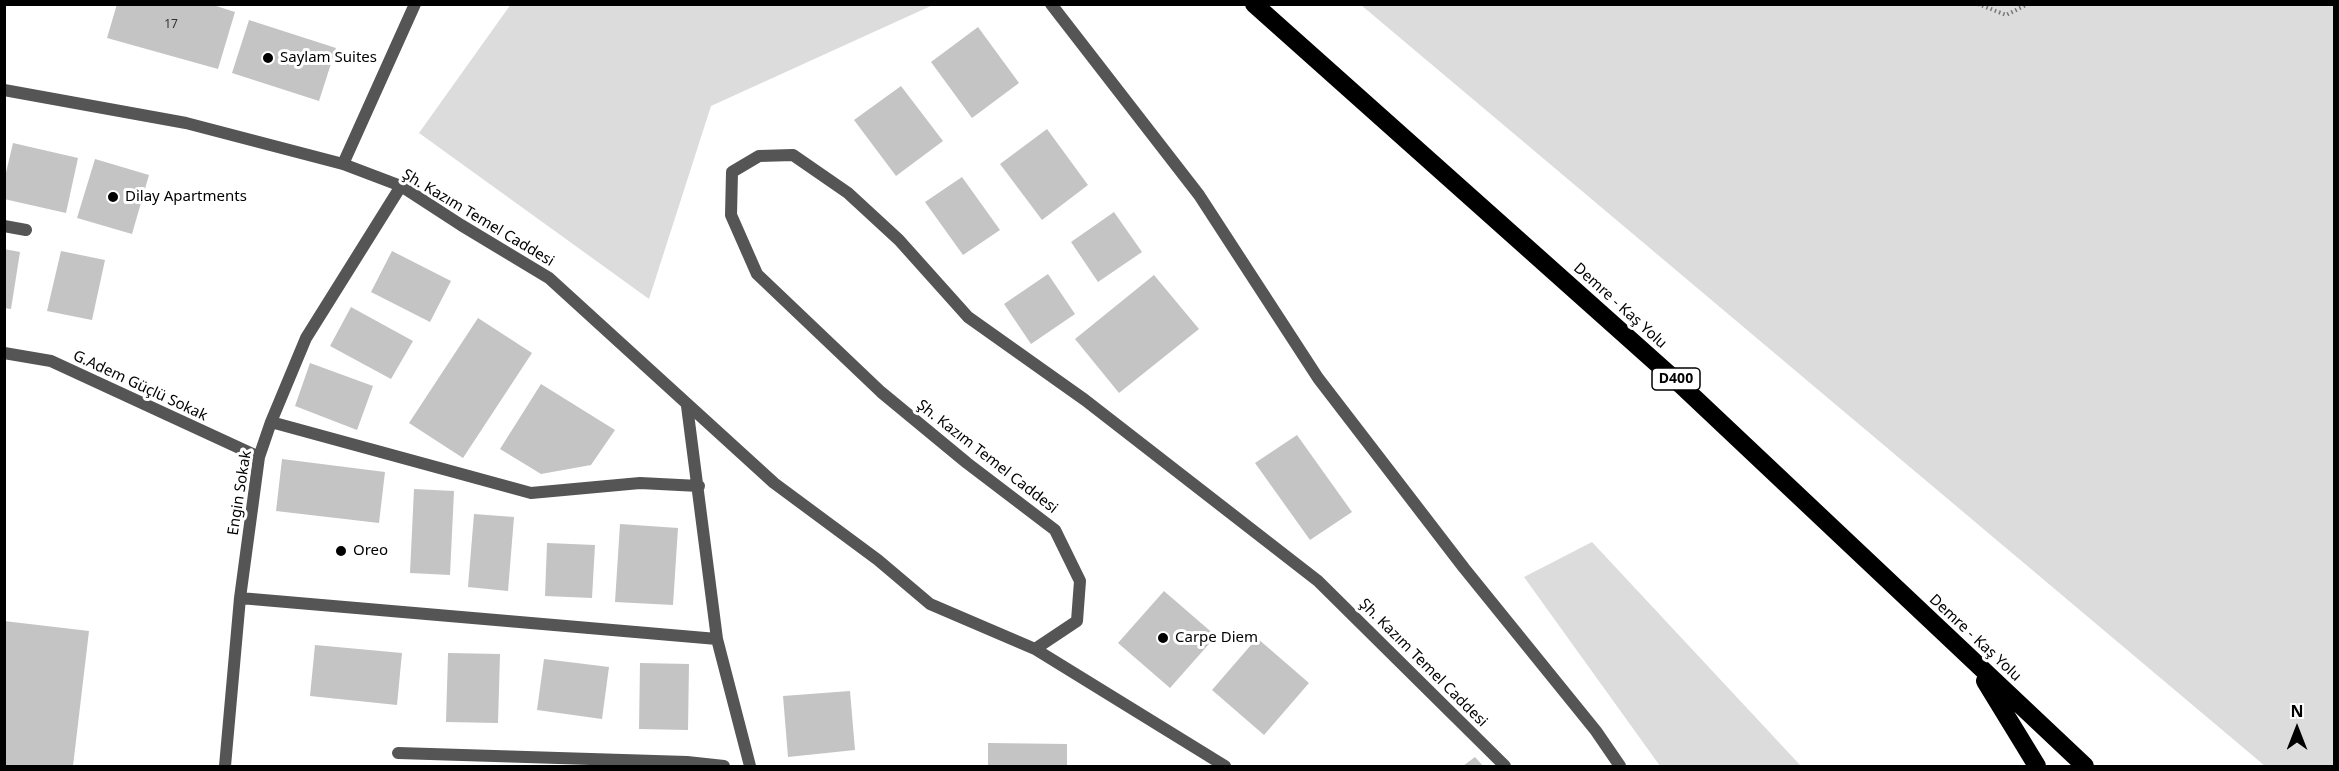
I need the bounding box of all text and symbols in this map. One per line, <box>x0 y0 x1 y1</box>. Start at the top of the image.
house number: 17 <box>164 18 178 32</box>
place label: Saylam Suites <box>280 49 377 67</box>
marker: Saylam Suites <box>261 51 275 65</box>
street label: Şh. Kazım Temel Caddesi <box>399 166 557 270</box>
place label: Dilay Apartments <box>125 188 247 206</box>
marker: Dilay Apartments <box>106 190 120 204</box>
street label: Demre - Kaş Yolu <box>1570 259 1670 353</box>
street label: G.Adem Güçlü Sokak <box>70 347 210 425</box>
road number: D400 <box>1652 368 1700 390</box>
street label: Şh. Kazım Temel Caddesi <box>913 396 1061 518</box>
street label: Engin Sokak <box>224 449 256 537</box>
place label: Oreo <box>353 542 388 560</box>
marker: Oreo <box>334 544 348 558</box>
street label: Demre - Kaş Yolu <box>1925 591 2025 685</box>
street label: Şh. Kazım Temel Caddesi <box>1355 595 1491 731</box>
place label: Carpe Diem <box>1175 629 1258 647</box>
marker: Carpe Diem <box>1156 631 1170 645</box>
north arrow <box>2267 699 2327 759</box>
text: N <box>2290 700 2304 722</box>

